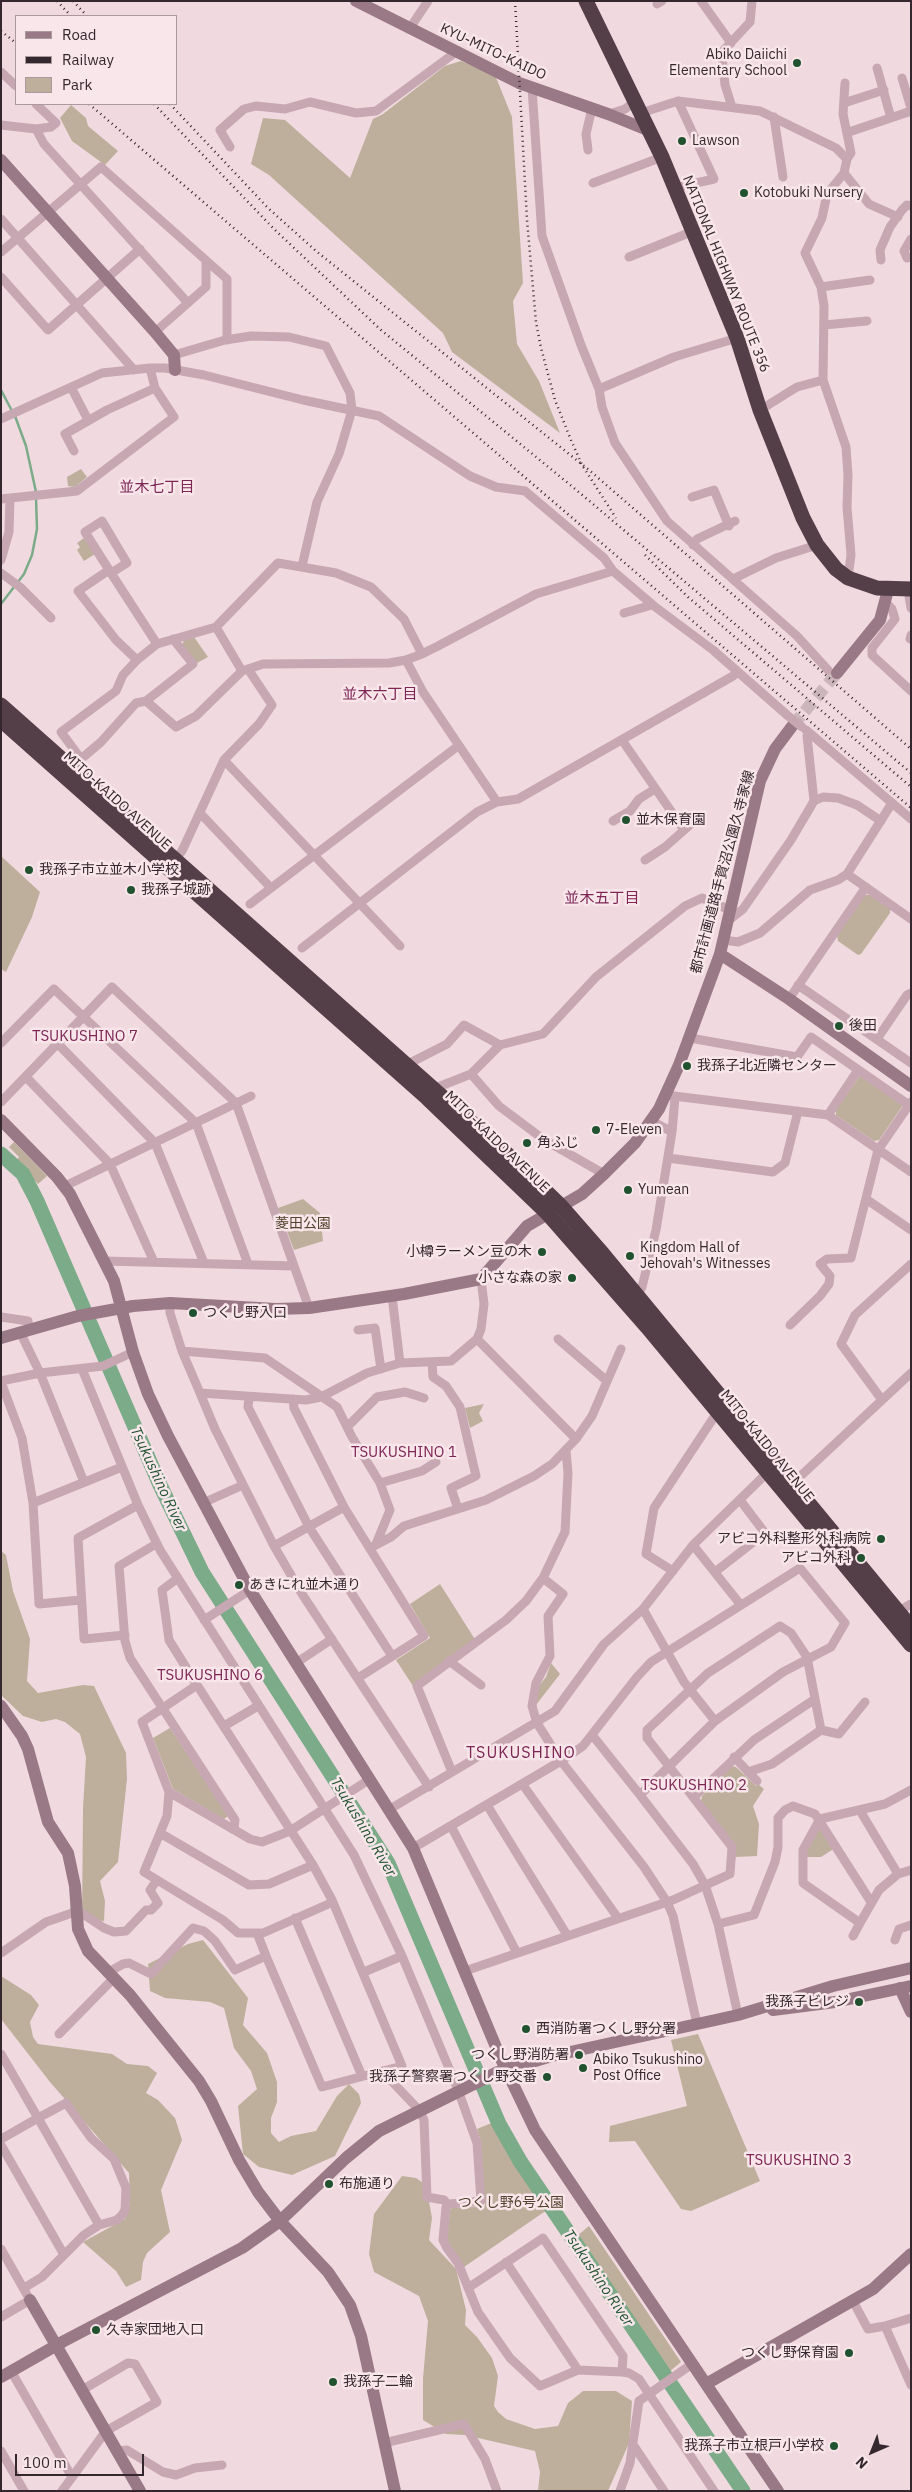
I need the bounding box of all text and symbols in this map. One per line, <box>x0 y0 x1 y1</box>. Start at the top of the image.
legend <box>15 15 178 105</box>
street label: KYU-MITO-KAIDO <box>437 20 549 84</box>
text: Road <box>62 25 97 44</box>
place label: Abiko Daiichi Elementary School <box>669 47 787 80</box>
text: Railway <box>62 50 114 69</box>
marker: Abiko Daiichi Elementary School <box>791 57 803 69</box>
text: Park <box>62 75 92 94</box>
place label: Lawson <box>692 133 740 149</box>
marker: Lawson <box>676 135 688 147</box>
street label: NATIONAL HIGHWAY ROUTE 356 <box>679 173 773 375</box>
place label: Kotobuki Nursery <box>754 185 863 201</box>
marker: Kotobuki Nursery <box>738 187 750 199</box>
district label: 並木七丁目 <box>120 479 194 497</box>
district label: 並木六丁目 <box>343 686 417 704</box>
street label: MITO-KAIDO AVENUE <box>60 748 174 854</box>
street label: 都市計画道路手賀沼公園久寺家線 <box>688 768 758 976</box>
place label: 並木保育園 <box>636 812 706 828</box>
marker: 並木保育園 <box>620 814 632 826</box>
place label: 我孫子市立並木小学校 <box>39 862 179 878</box>
marker: 我孫子市立並木小学校 <box>23 864 35 876</box>
place label: 我孫子城跡 <box>141 882 211 898</box>
marker: 我孫子城跡 <box>125 884 137 896</box>
district label: 並木五丁目 <box>565 890 639 908</box>
place label: 後田 <box>849 1018 877 1034</box>
marker: 後田 <box>833 1020 845 1032</box>
district label: TSUKUSHINO 7 <box>24 1028 146 1046</box>
place label: 我孫子北近隣センター <box>697 1058 837 1074</box>
marker: 我孫子北近隣センター <box>681 1060 693 1072</box>
street label: MITO-KAIDO AVENUE <box>441 1088 553 1196</box>
place label: 7-Eleven <box>606 1122 662 1138</box>
marker: 7-Eleven <box>590 1124 602 1136</box>
place label: 角ふじ <box>537 1135 579 1151</box>
marker: 角ふじ <box>521 1137 533 1149</box>
place label: Yumean <box>638 1182 689 1198</box>
marker: Yumean <box>622 1184 634 1196</box>
park label: 菱田公園 <box>275 1216 331 1232</box>
place label: Kingdom Hall of Jehovah's Witnesses <box>640 1240 771 1272</box>
place label: 小樽ラーメン豆の木 <box>406 1244 532 1260</box>
marker: 小樽ラーメン豆の木 <box>536 1246 548 1258</box>
marker: Kingdom Hall of Jehovah's Witnesses <box>624 1250 636 1262</box>
place label: 小さな森の家 <box>478 1270 562 1286</box>
marker: 小さな森の家 <box>566 1272 578 1284</box>
place label: つくし野入口 <box>203 1305 287 1321</box>
marker: つくし野入口 <box>187 1307 199 1319</box>
street label: MITO-KAIDO AVENUE <box>717 1387 817 1505</box>
water label: Tsukushino River <box>126 1424 190 1534</box>
district label: TSUKUSHINO 1 <box>343 1444 465 1462</box>
place label: アビコ外科整形外科病院 <box>717 1531 871 1547</box>
marker: アビコ外科整形外科病院 <box>875 1533 887 1545</box>
place label: アビコ外科 <box>781 1550 851 1566</box>
marker: アビコ外科 <box>855 1552 867 1564</box>
place label: あきにれ並木通り <box>249 1577 361 1593</box>
marker: あきにれ並木通り <box>233 1579 245 1591</box>
district label: TSUKUSHINO 6 <box>149 1667 271 1685</box>
district label: TSUKUSHINO <box>465 1743 577 1763</box>
water label: Tsukushino River <box>326 1774 400 1880</box>
district label: TSUKUSHINO 2 <box>633 1777 755 1795</box>
place label: 我孫子ビレジ <box>765 1994 849 2010</box>
marker: 我孫子ビレジ <box>853 1996 865 2008</box>
place label: 西消防署つくし野分署 <box>536 2021 676 2037</box>
marker: 西消防署つくし野分署 <box>520 2023 532 2035</box>
place label: つくし野消防署 <box>471 2047 569 2063</box>
marker: つくし野消防署 <box>573 2049 585 2061</box>
place label: Abiko Tsukushino Post Office <box>593 2052 703 2084</box>
marker: Abiko Tsukushino Post Office <box>577 2062 589 2074</box>
place label: 我孫子警察署つくし野交番 <box>369 2069 537 2085</box>
marker: 我孫子警察署つくし野交番 <box>541 2071 553 2083</box>
district label: TSUKUSHINO 3 <box>738 2152 860 2170</box>
place label: 布施通り <box>339 2176 395 2192</box>
marker: 布施通り <box>323 2178 335 2190</box>
park label: つくし野6号公園 <box>458 2195 564 2211</box>
water label: Tsukushino River <box>559 2226 637 2330</box>
place label: 久寺家団地入口 <box>106 2322 204 2338</box>
marker: 久寺家団地入口 <box>90 2324 102 2336</box>
place label: つくし野保育園 <box>741 2345 839 2361</box>
marker: つくし野保育園 <box>843 2347 855 2359</box>
place label: 我孫子二輪 <box>343 2374 413 2390</box>
marker: 我孫子二輪 <box>327 2376 339 2388</box>
north arrow <box>847 2427 897 2477</box>
place label: 我孫子市立根戸小学校 <box>684 2438 824 2454</box>
marker: 我孫子市立根戸小学校 <box>828 2440 840 2452</box>
scale bar <box>18 2444 146 2476</box>
text: 100 m <box>23 2453 67 2472</box>
text: N <box>852 2453 871 2473</box>

